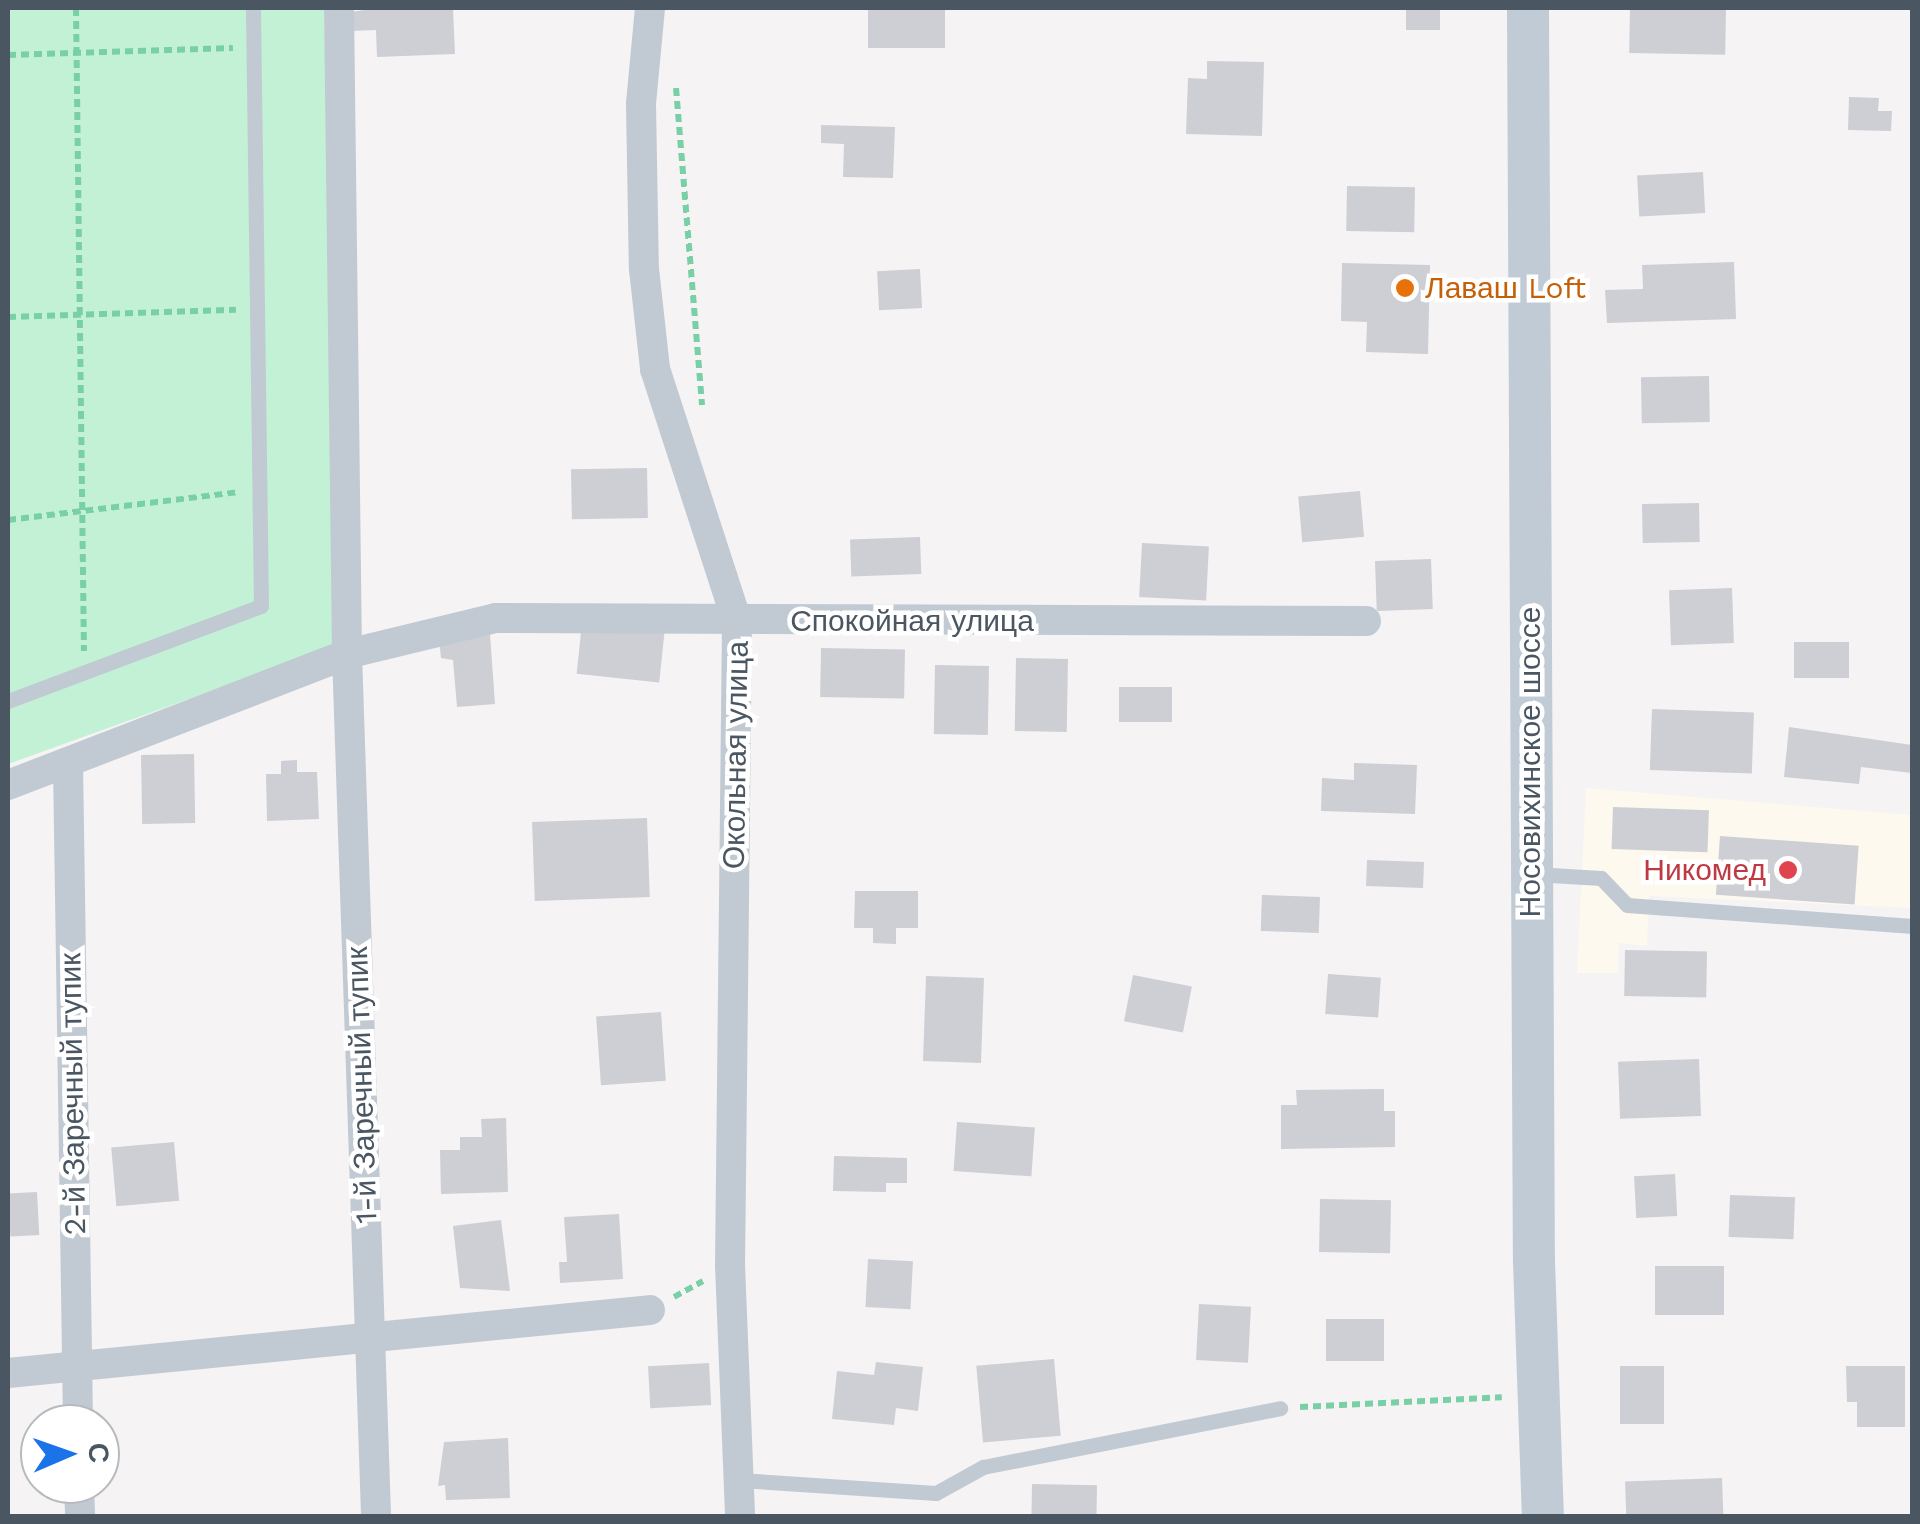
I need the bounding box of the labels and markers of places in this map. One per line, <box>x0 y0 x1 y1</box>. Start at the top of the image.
place label: Лаваш Loft <box>1425 270 1586 306</box>
marker: Лаваш Loft <box>1394 277 1416 299</box>
place label: Никомед <box>1643 852 1766 888</box>
marker: Никомед <box>1775 857 1801 883</box>

